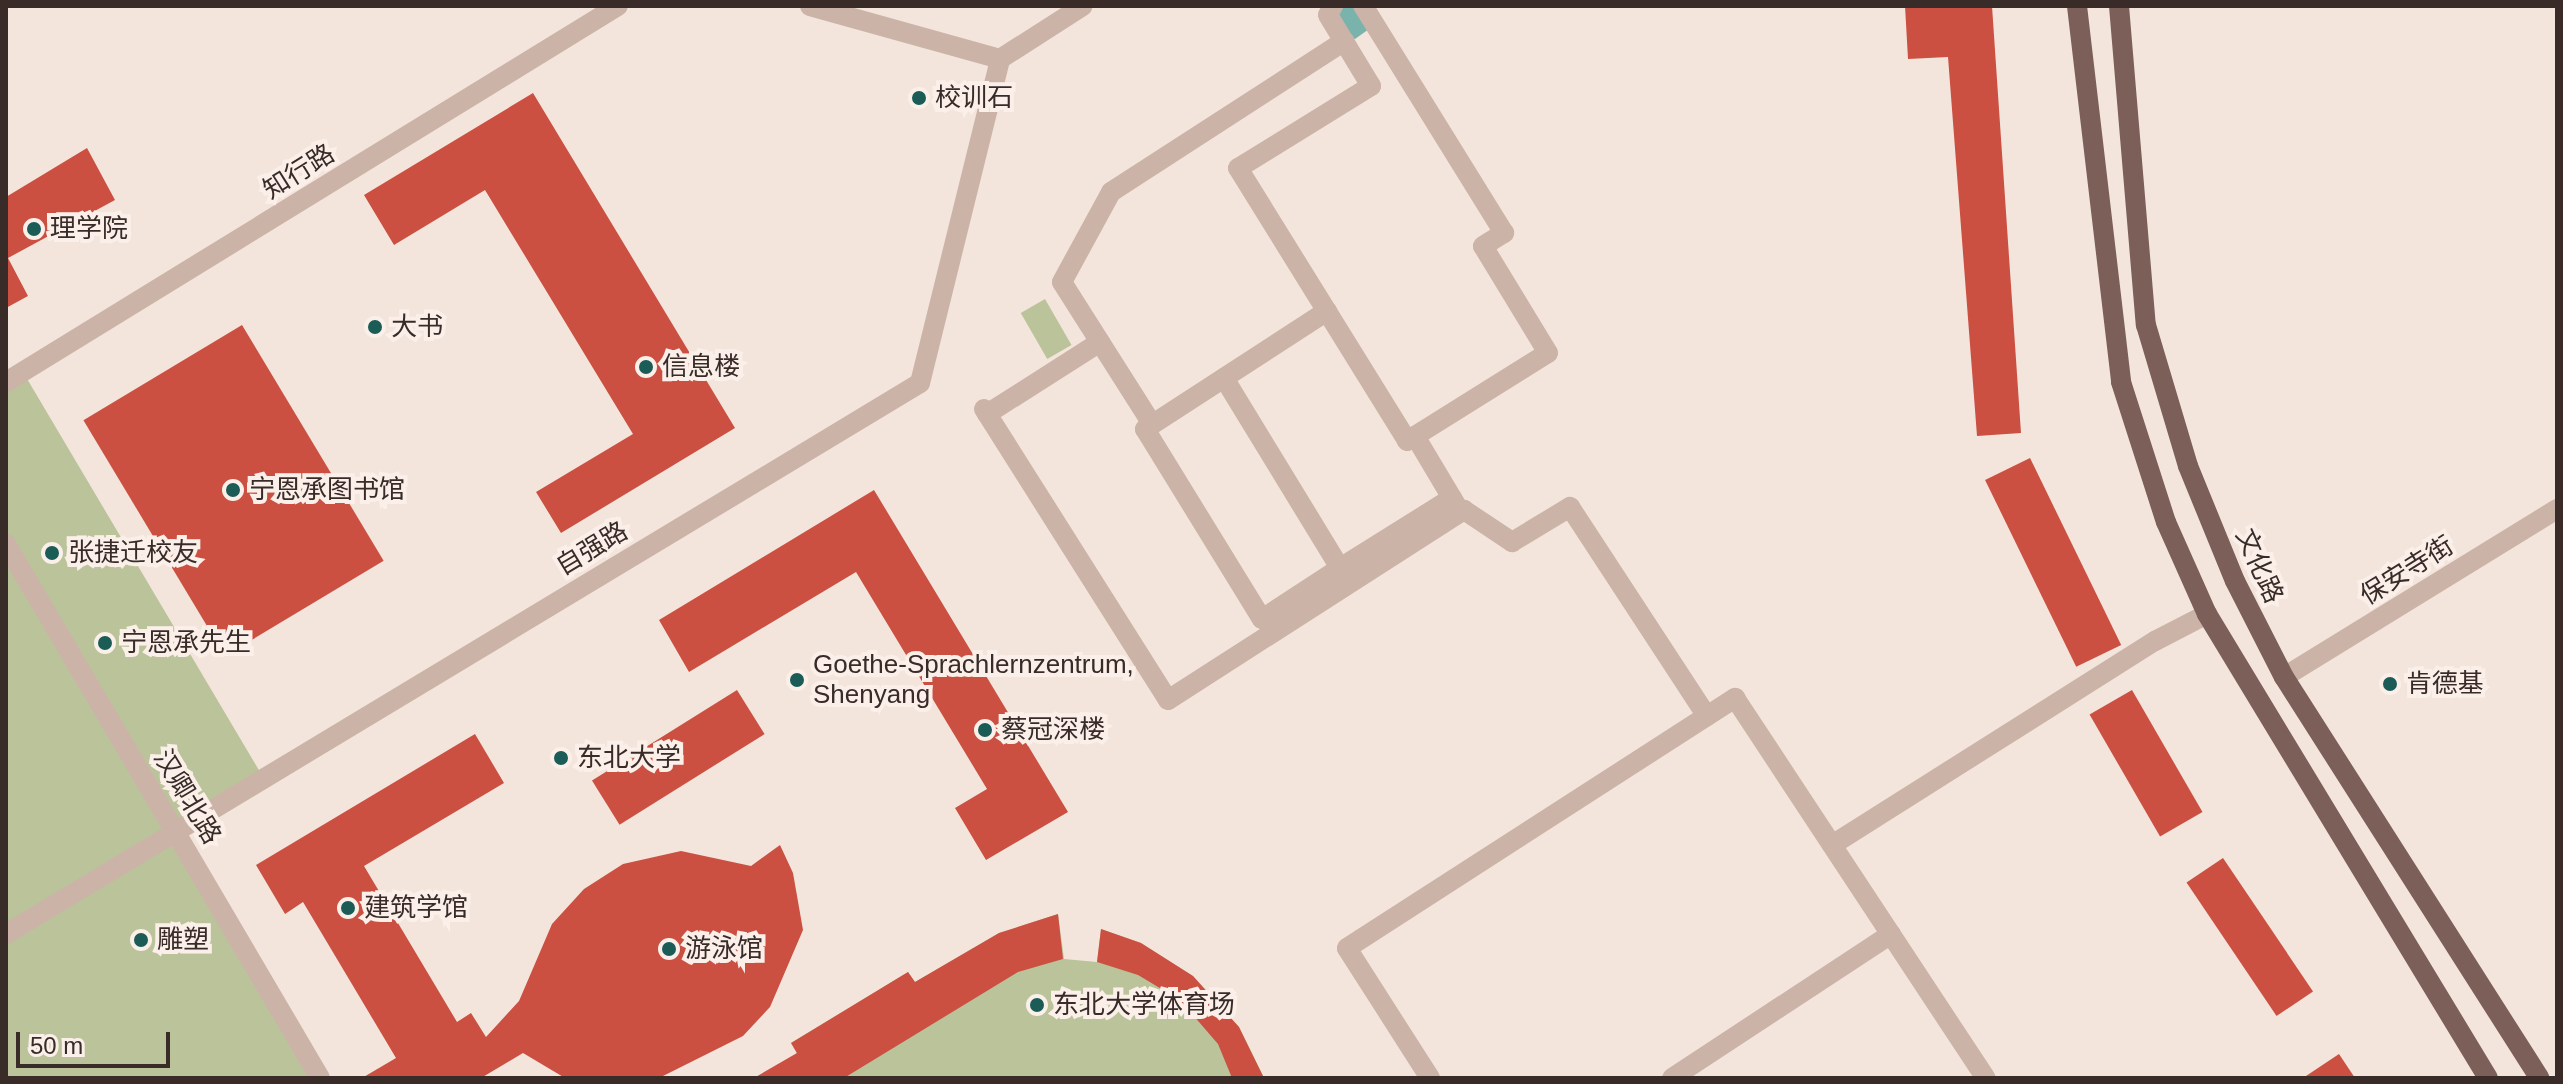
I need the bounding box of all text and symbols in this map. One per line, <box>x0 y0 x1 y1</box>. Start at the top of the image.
place label: 校训石 <box>935 82 1013 114</box>
marker: 校训石 <box>910 89 928 107</box>
street label: 知行路 <box>258 138 340 206</box>
place label: 理学院 <box>50 213 128 245</box>
marker: 理学院 <box>25 220 43 238</box>
place label: 大书 <box>391 311 443 343</box>
marker: 大书 <box>366 318 384 336</box>
place label: 信息楼 <box>662 351 740 383</box>
marker: 信息楼 <box>637 358 655 376</box>
place label: 宁恩承图书馆 <box>249 474 405 506</box>
marker: 宁恩承图书馆 <box>224 481 242 499</box>
street label: 自强路 <box>551 516 633 582</box>
street label: 文化路 <box>2229 524 2289 608</box>
street label: 保安寺街 <box>2355 530 2459 612</box>
place label: 张捷迁校友 <box>68 537 198 569</box>
marker: 张捷迁校友 <box>43 544 61 562</box>
place label: 宁恩承先生 <box>121 627 251 659</box>
marker: 宁恩承先生 <box>96 634 114 652</box>
place label: Goethe-Sprachlernzentrum, Shenyang <box>813 649 1134 710</box>
place label: 肯德基 <box>2406 668 2484 700</box>
marker: Goethe-Sprachlernzentrum, Shenyang <box>788 671 806 689</box>
marker: 肯德基 <box>2381 675 2399 693</box>
place label: 蔡冠深楼 <box>1001 714 1105 746</box>
marker: 蔡冠深楼 <box>976 721 994 739</box>
place label: 东北大学 <box>577 742 681 774</box>
street label: 汉卿北路 <box>147 744 227 850</box>
marker: 东北大学 <box>552 749 570 767</box>
place label: 建筑学馆 <box>364 892 468 924</box>
marker: 建筑学馆 <box>339 899 357 917</box>
place label: 雕塑 <box>157 924 209 956</box>
marker: 雕塑 <box>132 931 150 949</box>
place label: 游泳馆 <box>685 933 763 965</box>
marker: 游泳馆 <box>660 940 678 958</box>
place label: 东北大学体育场 <box>1053 989 1235 1021</box>
marker: 东北大学体育场 <box>1028 996 1046 1014</box>
scale bar <box>20 1016 174 1066</box>
text: 50 m <box>30 1032 83 1059</box>

